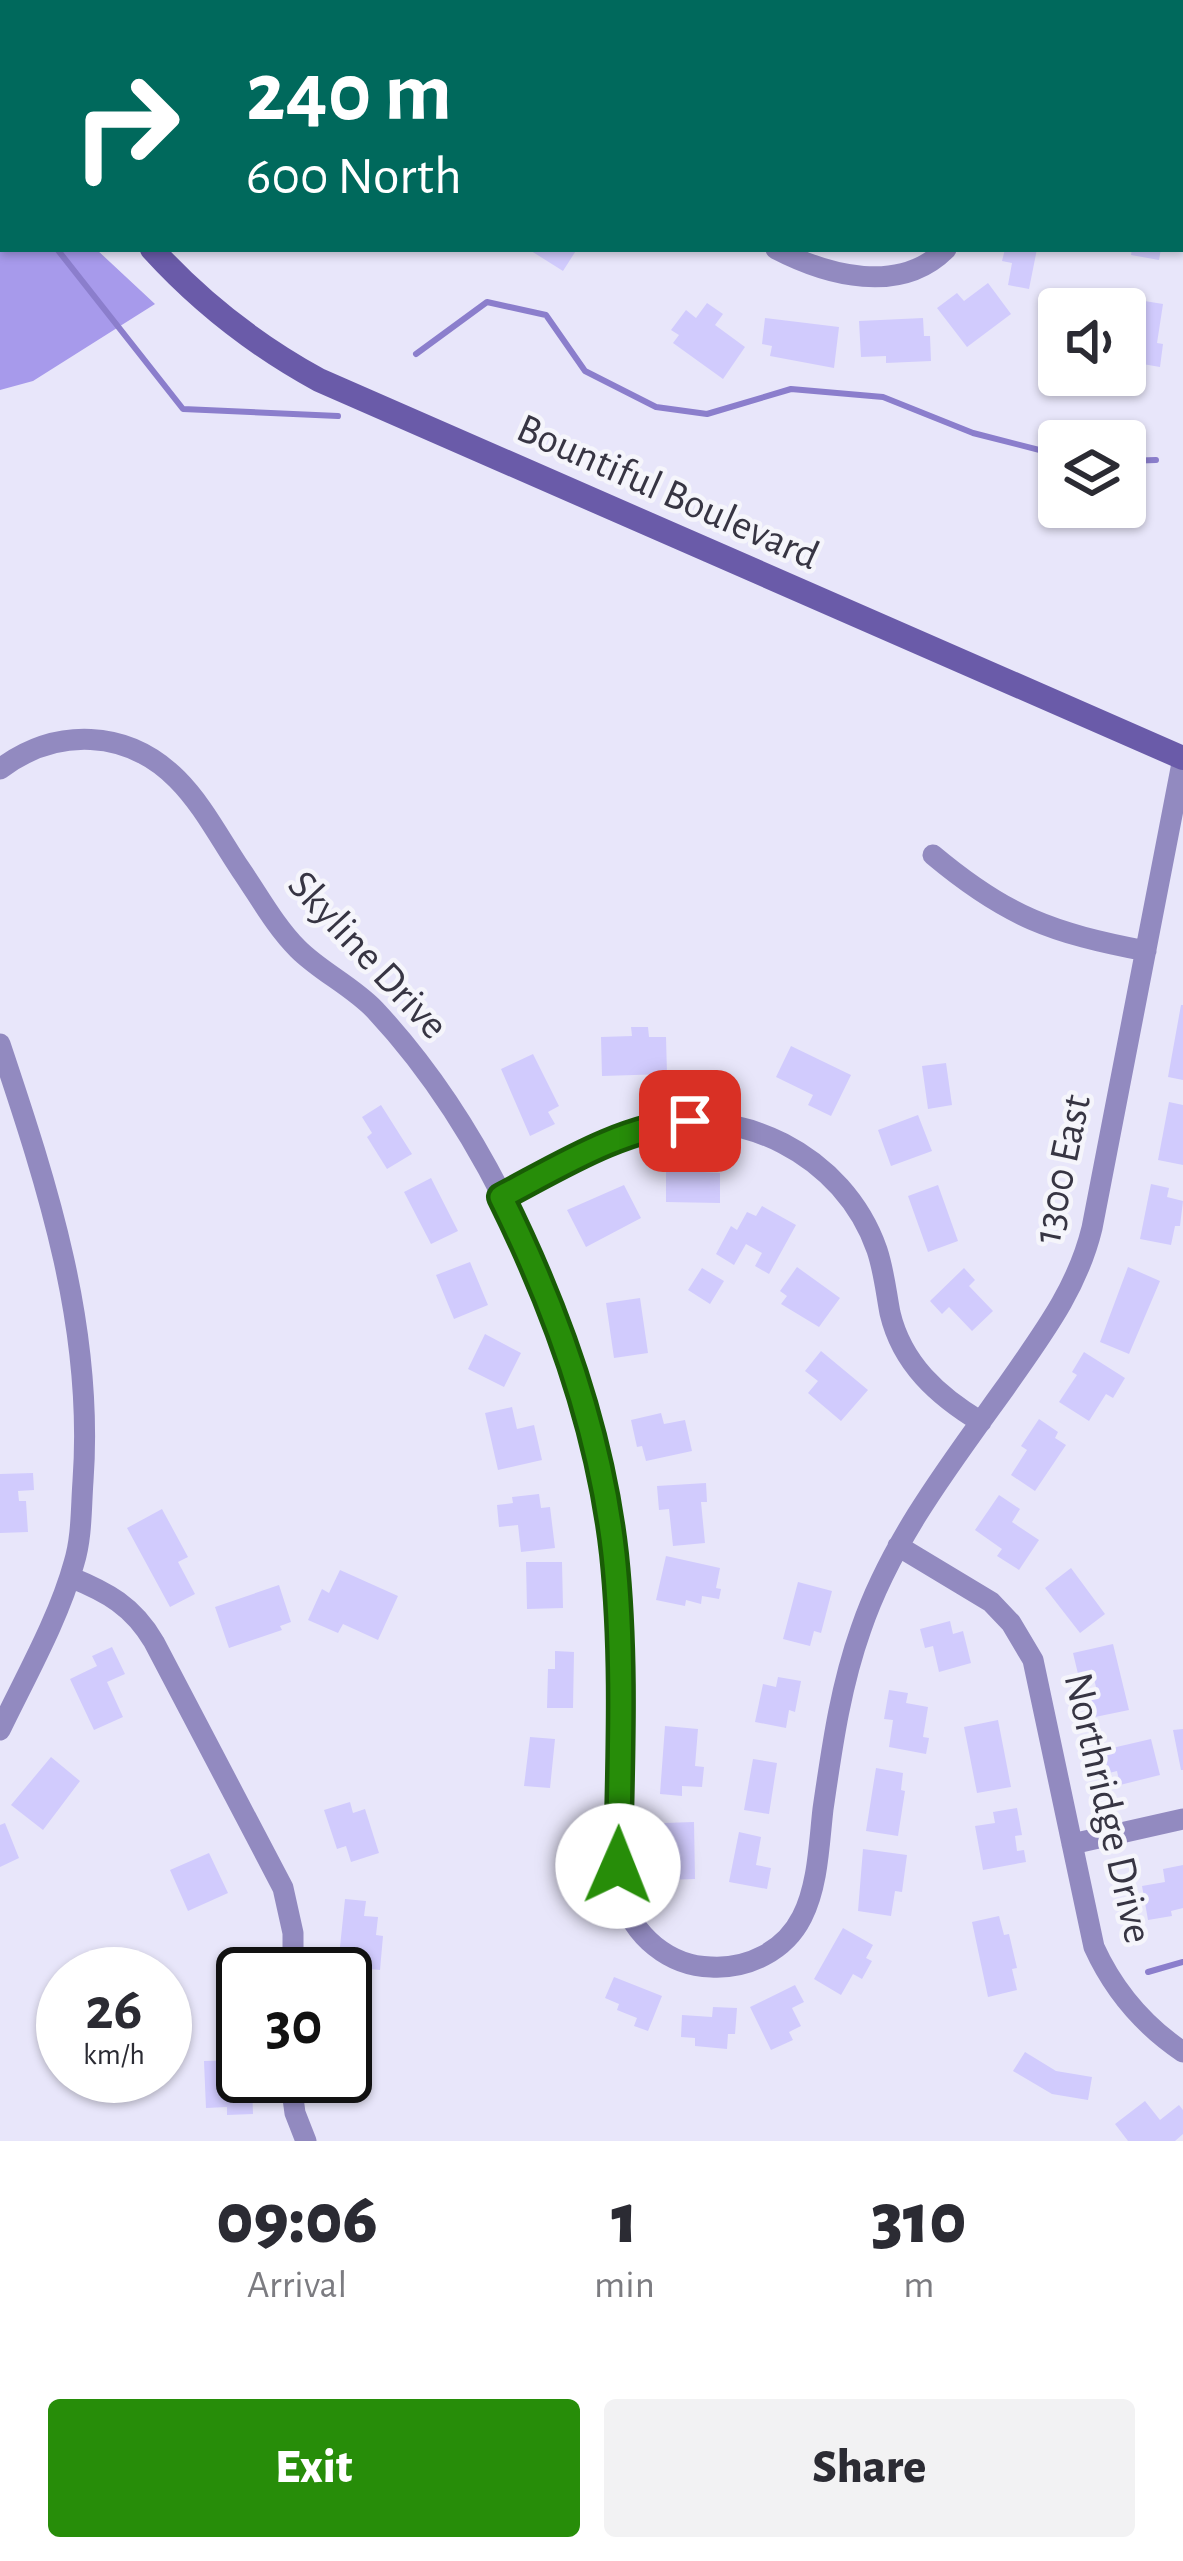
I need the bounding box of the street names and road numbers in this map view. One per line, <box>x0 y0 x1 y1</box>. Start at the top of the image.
street label: Bountiful Boulevard <box>511 407 825 577</box>
street label: Skyline Drive <box>280 863 456 1047</box>
street label: 1300 East <box>1026 1091 1098 1247</box>
street label: Northridge Drive <box>1056 1669 1160 1947</box>

